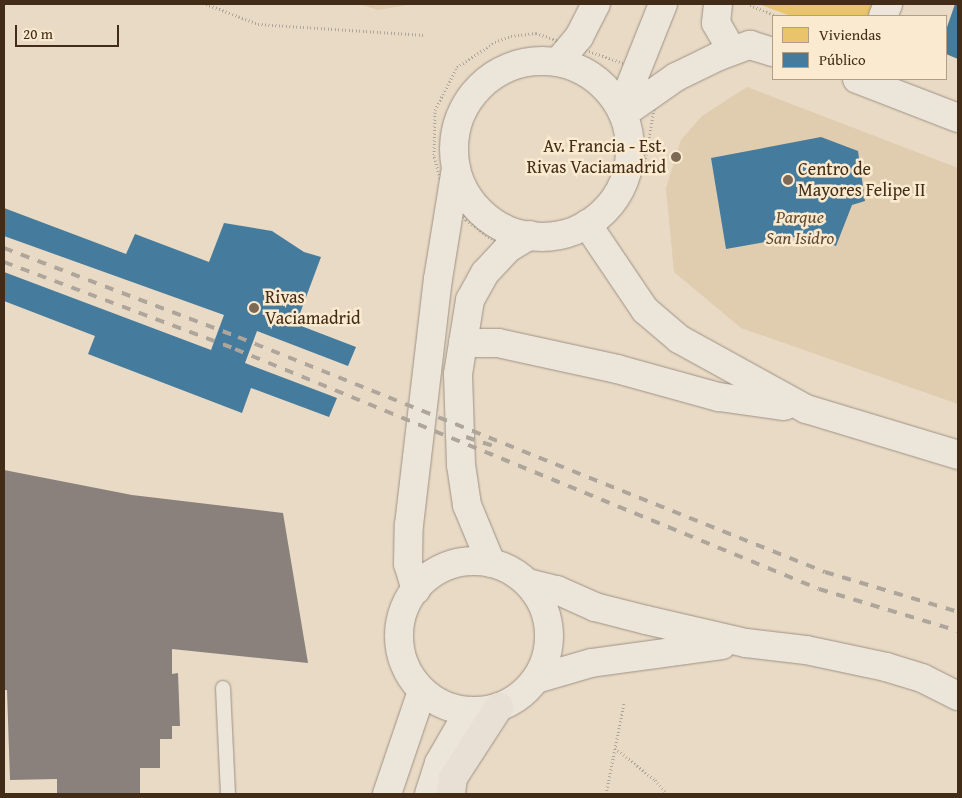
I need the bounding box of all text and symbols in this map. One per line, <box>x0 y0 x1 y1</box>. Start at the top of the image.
scale bar <box>18 15 121 47</box>
legend <box>772 15 947 80</box>
text: 20 m <box>23 23 53 44</box>
text: Viviendas <box>819 24 881 45</box>
text: Público <box>819 49 866 70</box>
place label: Av. Francia - Est. Rivas Vaciamadrid <box>527 136 666 178</box>
marker: Av. Francia - Est. Rivas Vaciamadrid <box>670 151 682 163</box>
place label: Centro de Mayores Felipe II <box>798 159 926 202</box>
marker: Centro de Mayores Felipe II <box>782 174 794 186</box>
park label: Parque San Isidro <box>766 207 834 250</box>
place label: Rivas Vaciamadrid <box>265 287 361 330</box>
marker: Rivas Vaciamadrid <box>247 301 261 315</box>

